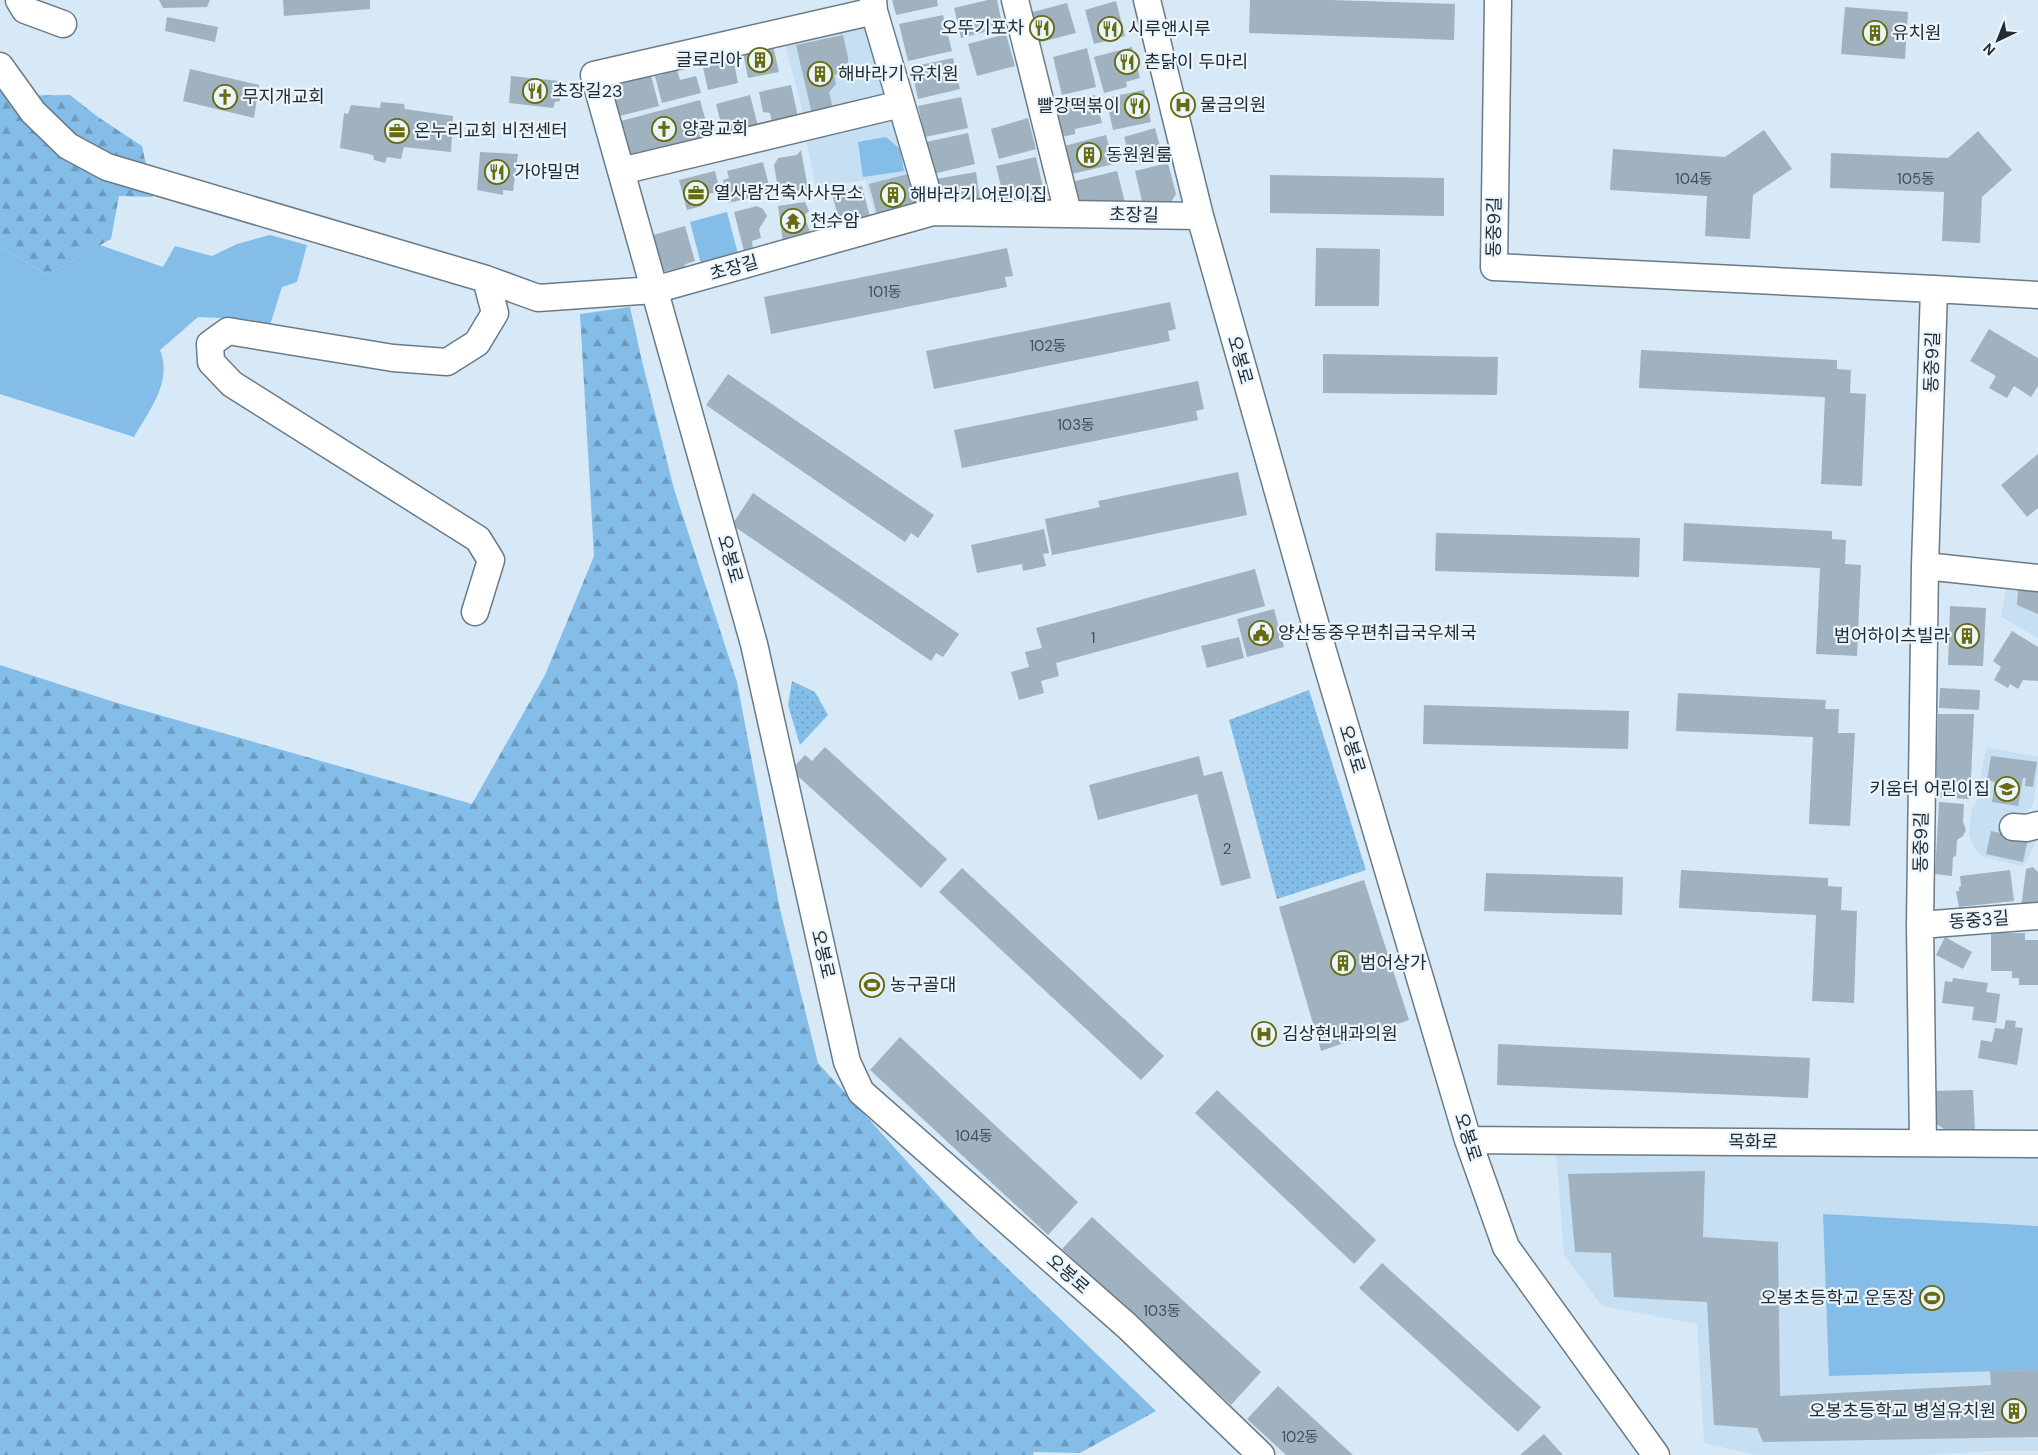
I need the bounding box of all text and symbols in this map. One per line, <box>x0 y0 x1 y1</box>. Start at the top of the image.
restaurant icon: 오뚜기포차 <box>1029 15 1055 41</box>
north arrow <box>1973 15 2023 65</box>
place label: 오뚜기포차 <box>941 16 1024 40</box>
restaurant icon: 시루앤시루 <box>1097 16 1123 42</box>
place label: 시루앤시루 <box>1128 17 1211 41</box>
building icon: 유치원 <box>1862 20 1888 46</box>
place label: 유치원 <box>1892 21 1942 45</box>
text: N <box>1979 39 1999 60</box>
building icon: 글로리아 <box>747 47 773 73</box>
place label: 글로리아 <box>676 48 742 72</box>
restaurant icon: 촌닭이 두마리 <box>1114 49 1140 75</box>
place label: 촌닭이 두마리 <box>1144 50 1248 74</box>
building icon: 해바라기 유치원 <box>807 61 833 87</box>
place label: 해바라기 유치원 <box>838 62 959 86</box>
restaurant icon: 초장길23 <box>522 78 548 104</box>
place label: 초장길23 <box>552 79 623 103</box>
church icon: 무지개교회 <box>212 84 238 110</box>
place label: 무지개교회 <box>242 85 325 109</box>
hospital icon: 물금의원 <box>1170 92 1196 118</box>
restaurant icon: 빨강떡볶이 <box>1124 93 1150 119</box>
place label: 물금의원 <box>1200 93 1266 117</box>
place label: 빨강떡볶이 <box>1037 94 1120 118</box>
church icon: 양광교회 <box>651 116 677 142</box>
place label: 양광교회 <box>682 117 748 141</box>
office icon: 온누리교회 비전센터 <box>384 118 410 144</box>
place label: 온누리교회 비전센터 <box>414 119 568 143</box>
building icon: 동원원룸 <box>1076 142 1102 168</box>
place label: 동원원룸 <box>1106 143 1172 167</box>
restaurant icon: 가야밀면 <box>484 159 510 185</box>
place label: 가야밀면 <box>514 160 580 184</box>
house number: 104동 <box>1675 169 1713 189</box>
house number: 105동 <box>1897 169 1935 189</box>
office icon: 열사람건축사사무소 <box>683 180 709 206</box>
place label: 열사람건축사사무소 <box>714 181 863 205</box>
building icon: 해바라기 어린이집 <box>880 182 906 208</box>
place label: 해바라기 어린이집 <box>910 183 1047 207</box>
street label: 동중9길 <box>1481 196 1507 258</box>
street label: 초장길 <box>1109 203 1159 227</box>
temple icon: 천수암 <box>780 208 806 234</box>
place label: 천수암 <box>810 209 860 233</box>
street label: 초장길 <box>707 250 761 286</box>
house number: 101동 <box>868 282 902 302</box>
street label: 동중9길 <box>1919 331 1945 393</box>
street label: 오봉로 <box>1222 333 1258 387</box>
house number: 102동 <box>1029 336 1067 356</box>
house number: 103동 <box>1057 415 1095 435</box>
street label: 오봉로 <box>712 532 748 586</box>
public building icon: 양산동중우편취급국우체국 <box>1248 620 1274 646</box>
place label: 양산동중우편취급국우체국 <box>1278 621 1477 645</box>
building icon: 범어하이츠빌라 <box>1954 623 1980 649</box>
place label: 범어하이츠빌라 <box>1834 624 1950 648</box>
house number: 1 <box>1091 628 1095 648</box>
street label: 오봉로 <box>1333 722 1371 776</box>
school or university icon: 키움터 어린이집 <box>1994 776 2020 802</box>
place label: 키움터 어린이집 <box>1869 777 1990 801</box>
street label: 동중9길 <box>1908 811 1934 873</box>
house number: 2 <box>1223 839 1231 859</box>
street label: 동중3길 <box>1948 906 2010 934</box>
street label: 오봉로 <box>806 927 840 981</box>
building icon: 범어상가 <box>1330 950 1356 976</box>
place label: 범어상가 <box>1360 951 1427 975</box>
sports icon: 농구골대 <box>859 972 885 998</box>
place label: 농구골대 <box>890 973 956 997</box>
hospital icon: 김상현내과의원 <box>1251 1021 1277 1047</box>
place label: 김상현내과의원 <box>1282 1022 1398 1046</box>
street label: 오봉로 <box>1449 1110 1487 1164</box>
house number: 104동 <box>955 1126 993 1146</box>
street label: 목화로 <box>1728 1130 1778 1154</box>
street label: 오봉로 <box>1041 1249 1095 1299</box>
sports icon: 오봉초등학교 운동장 <box>1919 1285 1945 1311</box>
place label: 오봉초등학교 운동장 <box>1760 1286 1914 1310</box>
house number: 103동 <box>1143 1301 1181 1321</box>
building icon: 오봉초등학교 병설유치원 <box>2001 1398 2027 1424</box>
place label: 오봉초등학교 병설유치원 <box>1809 1399 1996 1423</box>
house number: 102동 <box>1281 1427 1319 1447</box>

